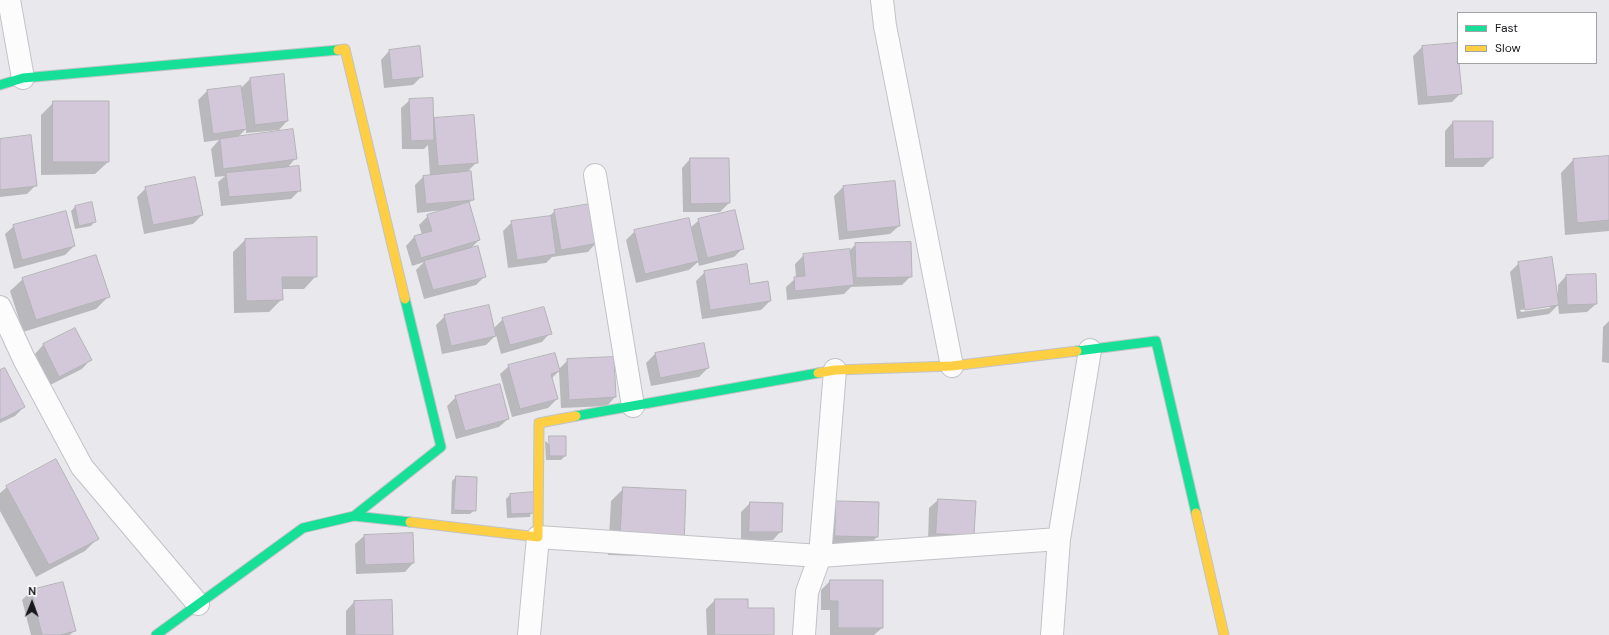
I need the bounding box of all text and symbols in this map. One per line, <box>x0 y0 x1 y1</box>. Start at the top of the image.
legend <box>1457 12 1597 64</box>
text: Fast <box>1495 20 1518 36</box>
text: Slow <box>1495 40 1521 56</box>
north arrow <box>12 583 52 623</box>
text: N <box>28 584 36 598</box>

